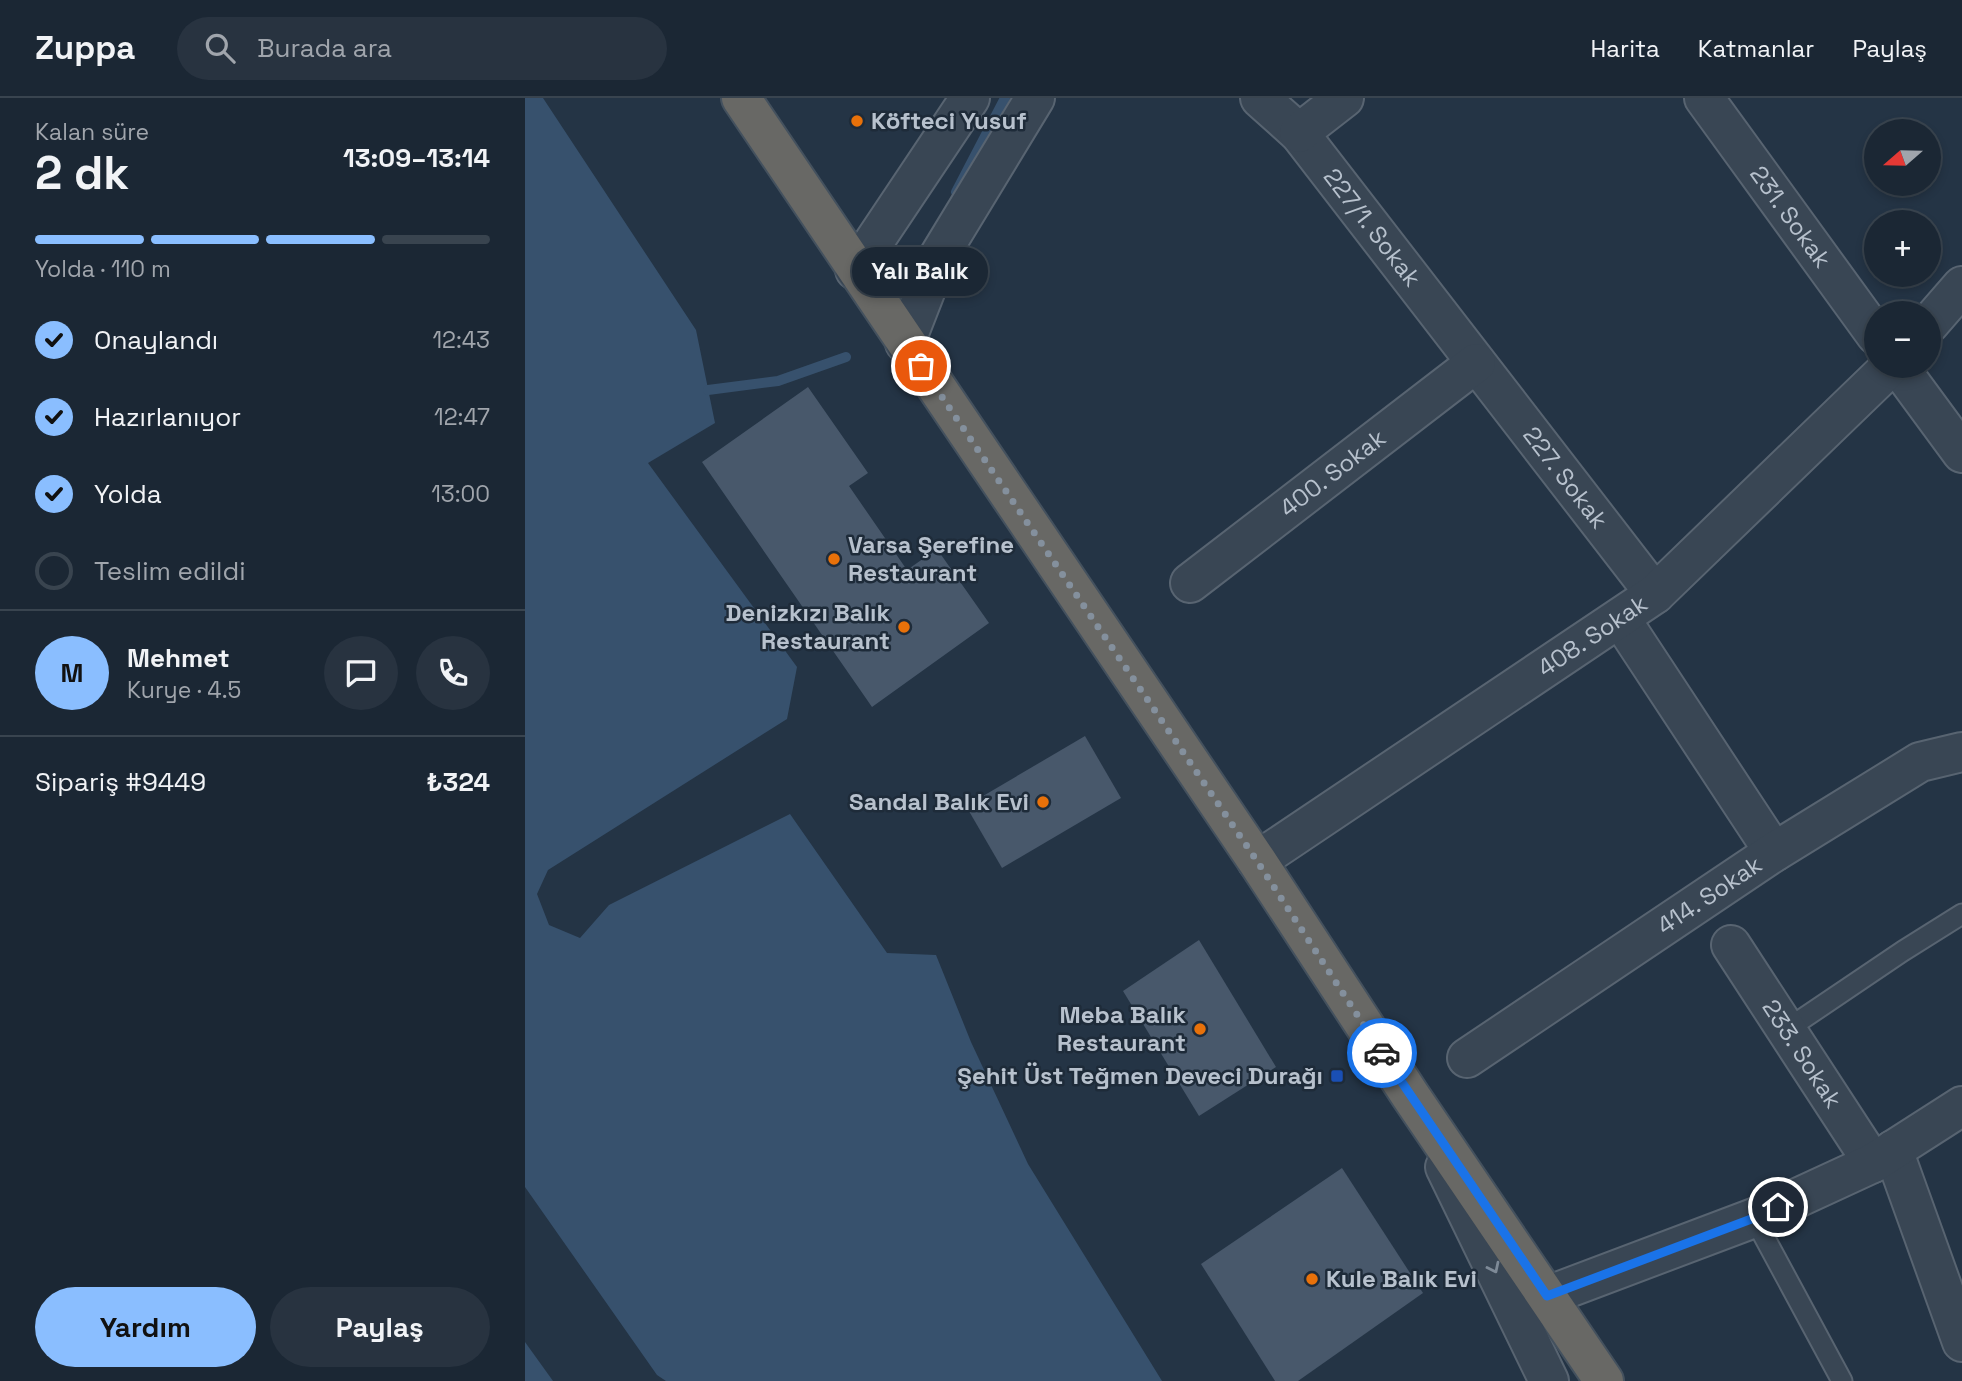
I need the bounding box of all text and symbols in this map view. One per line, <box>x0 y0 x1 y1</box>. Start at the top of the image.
search box <box>177 17 667 80</box>
text: Zuppa <box>35 27 135 69</box>
icon: search <box>201 29 239 67</box>
text: Burada ara <box>257 31 392 65</box>
text: Harita <box>1591 33 1660 64</box>
text: Katmanlar <box>1698 33 1814 64</box>
text: Paylaş <box>1852 33 1927 64</box>
place label: Köfteci Yusuf <box>871 105 1027 136</box>
marker: Köfteci Yusuf <box>849 113 865 129</box>
text: Kalan süre <box>35 117 149 147</box>
north arrow <box>1864 119 1941 196</box>
map controls <box>1864 119 1941 378</box>
text: 13:09–13:14 <box>343 141 490 175</box>
text: 2 dk <box>35 144 129 202</box>
street label: 231. Sokak <box>1743 159 1838 274</box>
street label: 227/1. Sokak <box>1317 162 1428 293</box>
button: + <box>1864 210 1941 287</box>
callout: Yalı Balık <box>853 247 989 296</box>
text: Yolda · 110 m <box>35 254 171 284</box>
text: Yalı Balık <box>871 256 969 286</box>
button: − <box>1864 301 1941 378</box>
icon: check <box>35 321 73 359</box>
text: Onaylandı <box>94 323 218 357</box>
text: 12:43 <box>432 325 490 355</box>
pin <box>891 336 951 396</box>
icon: bag <box>902 347 940 385</box>
icon: check <box>35 398 73 436</box>
text: Hazırlanıyor <box>94 400 241 434</box>
text: 12:47 <box>434 402 490 432</box>
street label: 227. Sokak <box>1516 420 1615 535</box>
street label: 400. Sokak <box>1273 422 1392 523</box>
icon: check <box>35 475 73 513</box>
text: Yolda <box>94 477 162 511</box>
text: 13:00 <box>431 479 490 509</box>
place label: Varsa Şerefine Restaurant <box>848 529 1014 588</box>
marker: Varsa Şerefine Restaurant <box>826 551 842 567</box>
text: Teslim edildi <box>94 554 246 588</box>
street label: 408. Sokak <box>1531 588 1653 683</box>
place label: Denizkızı Balık Restaurant <box>726 597 890 656</box>
marker: Denizkızı Balık Restaurant <box>896 619 912 635</box>
button: chat <box>324 636 398 710</box>
button: phone <box>416 636 490 710</box>
text: Mehmet <box>127 641 230 675</box>
text: M <box>61 656 83 690</box>
text: Kurye · 4.5 <box>127 675 241 705</box>
text: Sipariş #9449 <box>35 765 206 799</box>
text: ₺324 <box>427 765 490 799</box>
place label: Sandal Balık Evi <box>849 786 1029 817</box>
marker: Sandal Balık Evi <box>1035 794 1051 810</box>
street label: 414. Sokak <box>1651 849 1768 941</box>
street label: 233. Sokak <box>1756 993 1849 1114</box>
place label: Meba Balık Restaurant <box>1057 999 1186 1058</box>
courier <box>1347 1018 1417 1088</box>
marker: Meba Balık Restaurant <box>1192 1021 1208 1037</box>
icon: car <box>1363 1034 1401 1072</box>
place label: Şehit Üst Teğmen Deveci Durağı <box>957 1060 1323 1091</box>
marker: Şehit Üst Teğmen Deveci Durağı <box>1329 1068 1345 1084</box>
pin <box>1748 1177 1808 1237</box>
icon: home <box>1759 1188 1797 1226</box>
one-way arrow <box>1486 1261 1500 1273</box>
place label: Kule Balık Evi <box>1326 1263 1477 1294</box>
marker: Kule Balık Evi <box>1304 1271 1320 1287</box>
button: Yardım <box>35 1287 256 1367</box>
button: Paylaş <box>270 1287 490 1367</box>

